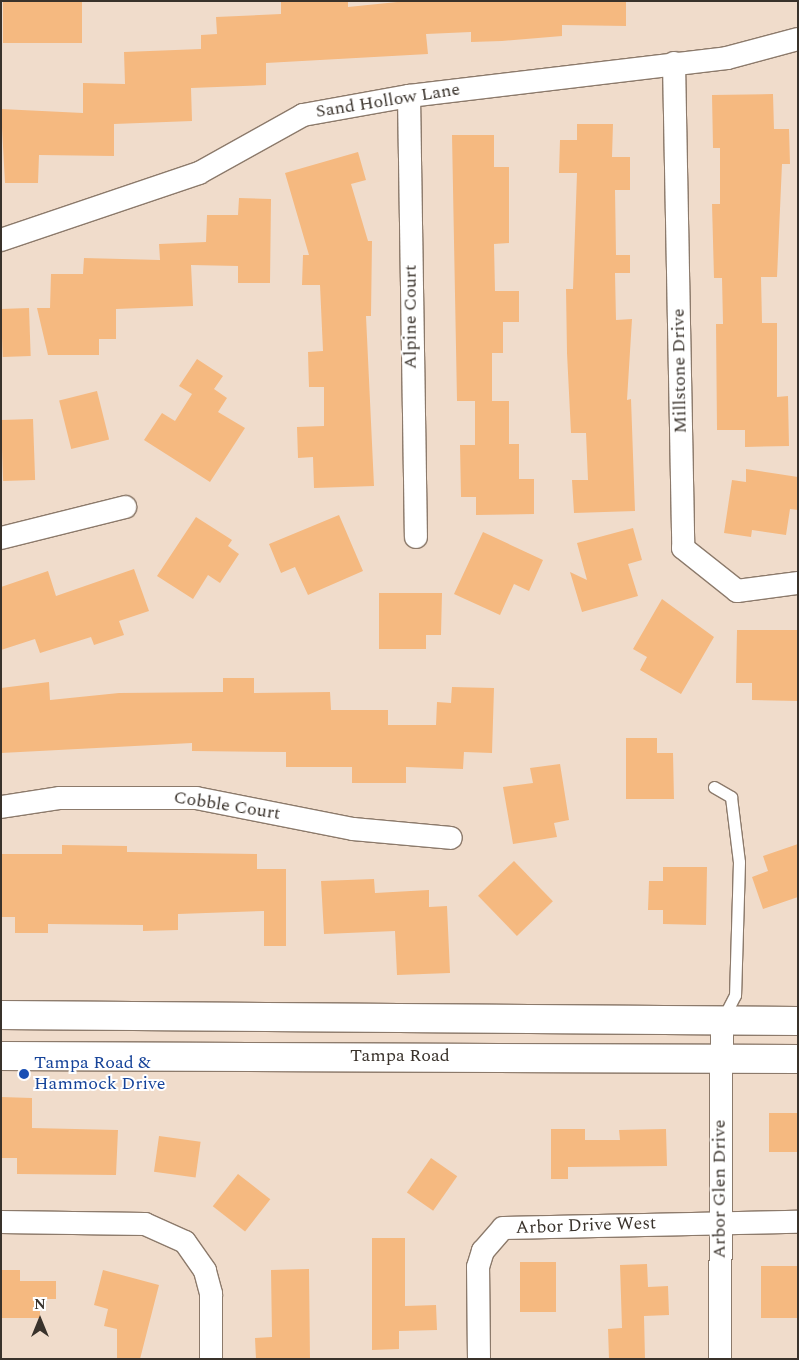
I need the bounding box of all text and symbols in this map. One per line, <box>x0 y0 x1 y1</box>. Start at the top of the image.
street label: Sand Hollow Lane <box>314 79 462 123</box>
street label: Alpine Court <box>400 265 422 369</box>
street label: Millstone Drive <box>668 308 692 434</box>
street label: Cobble Court <box>172 787 282 825</box>
street label: Tampa Road <box>350 1045 450 1067</box>
place label: Tampa Road & Hammock Drive <box>34 1053 165 1096</box>
marker: Tampa Road & Hammock Drive <box>18 1068 30 1080</box>
street label: Arbor Glen Drive <box>709 1119 731 1259</box>
street label: Arbor Drive West <box>515 1213 657 1239</box>
text: N <box>34 1294 46 1315</box>
north arrow <box>15 1295 65 1345</box>

